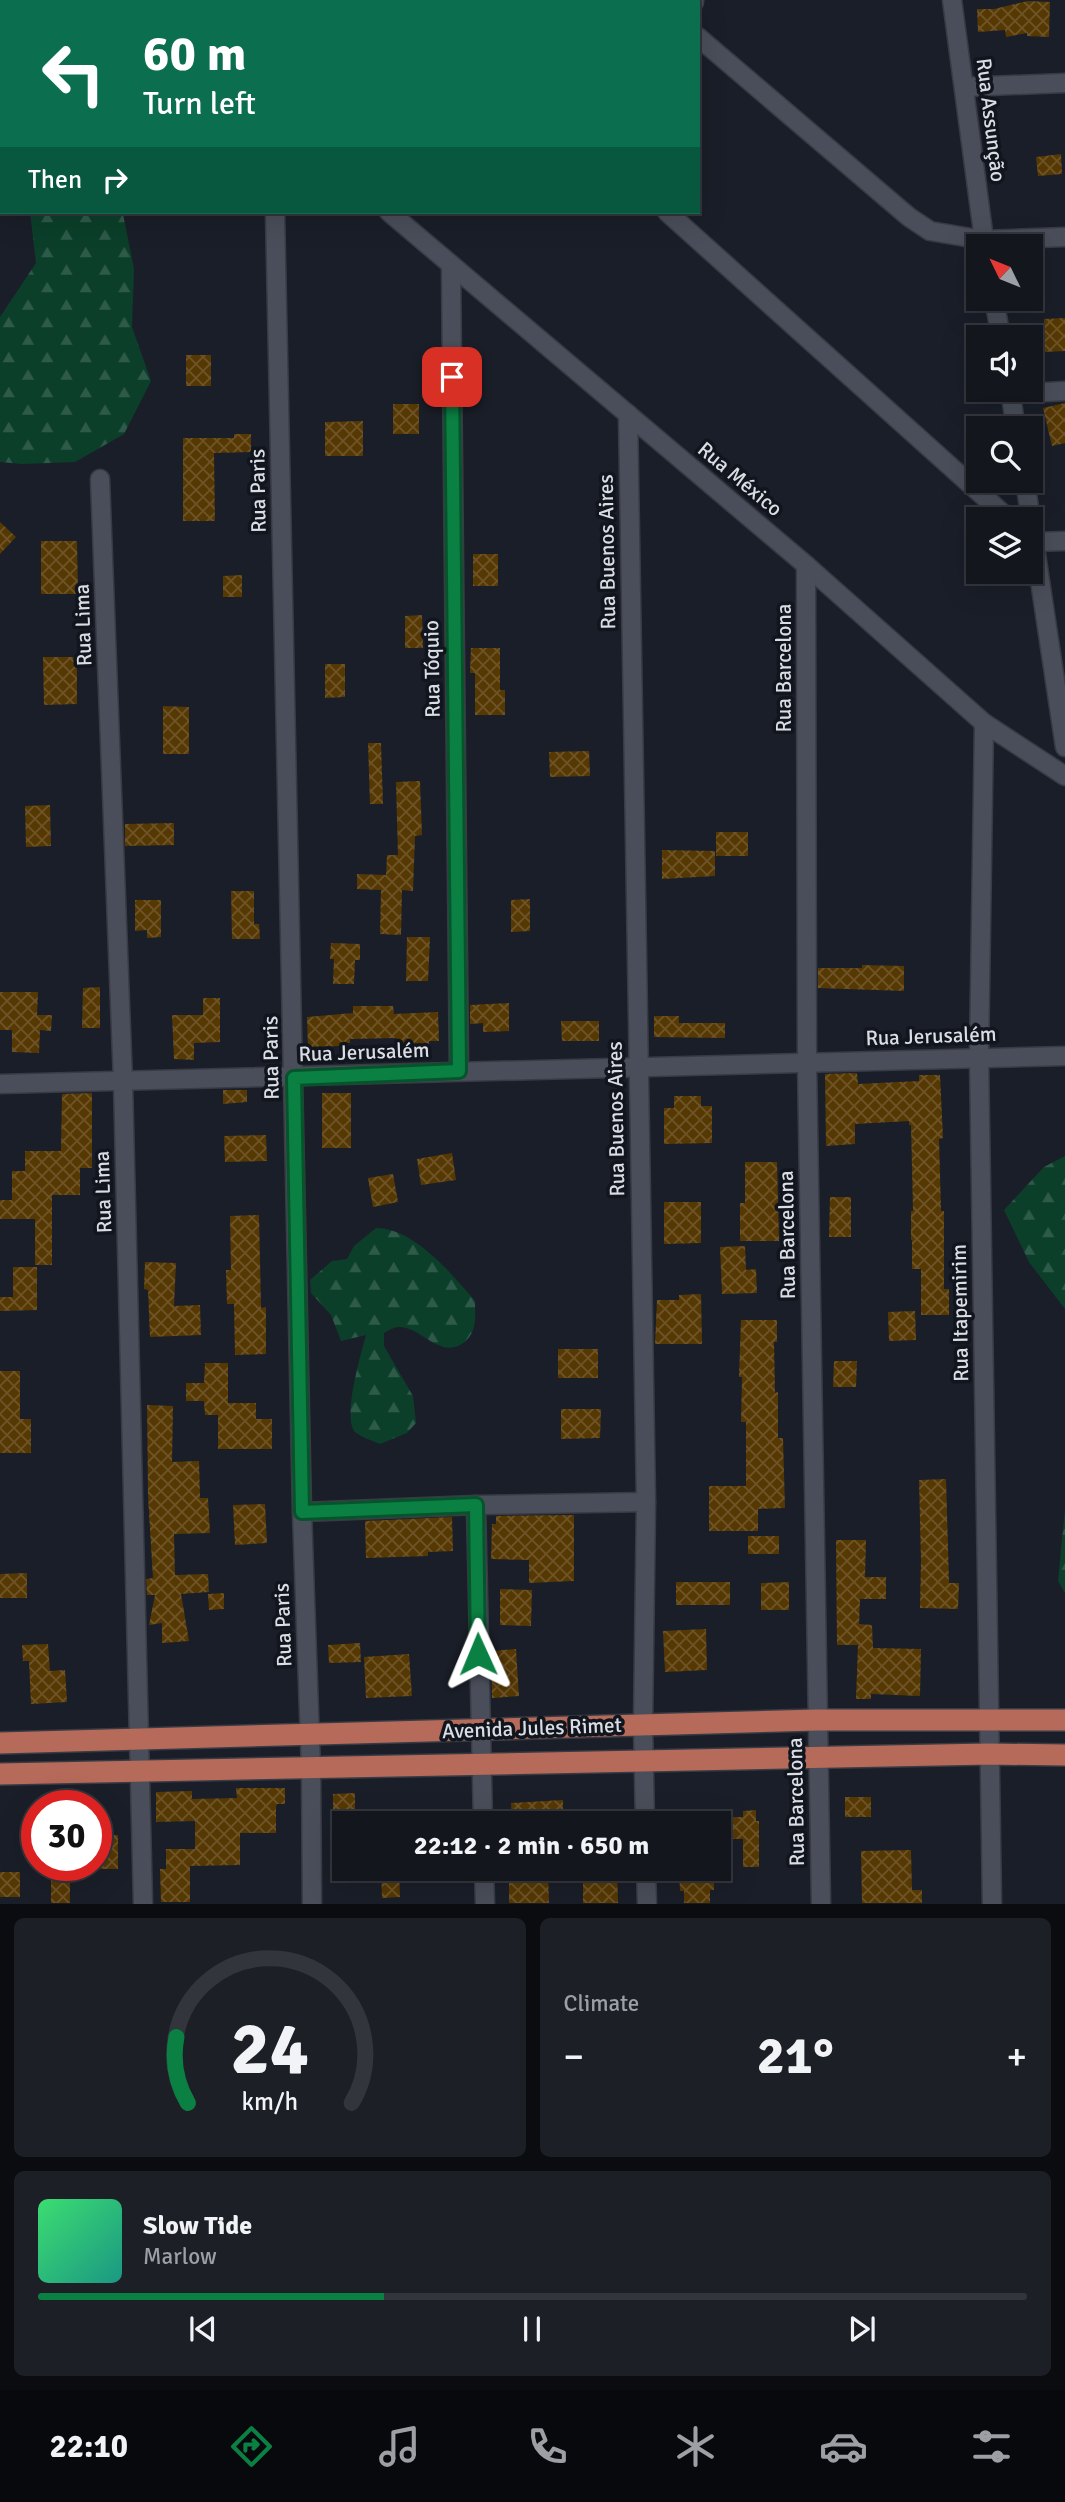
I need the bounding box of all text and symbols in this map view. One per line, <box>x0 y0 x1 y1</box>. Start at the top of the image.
text: 60 m <box>143 24 246 84</box>
icon: left <box>28 28 119 119</box>
street label: Rua Assunção <box>971 57 1011 183</box>
text: Turn left <box>143 84 256 123</box>
icon: right <box>96 161 134 199</box>
text: Then <box>28 164 82 196</box>
north arrow <box>966 234 1043 312</box>
map controls <box>966 234 1043 584</box>
button: sound <box>966 325 1043 402</box>
pin <box>422 347 482 407</box>
icon: arrive <box>433 358 471 396</box>
button: search <box>966 416 1043 493</box>
street label: Rua México <box>692 436 788 522</box>
street label: Rua Paris <box>244 449 272 533</box>
street label: Rua Buenos Aires <box>593 474 621 630</box>
button: layers <box>966 507 1043 584</box>
street label: Rua Lima <box>69 583 97 667</box>
street label: Rua Barcelona <box>771 604 797 732</box>
street label: Rua Tóquio <box>418 620 446 718</box>
street label: Rua Paris <box>257 1016 285 1100</box>
street label: Rua Jerusalém <box>865 1021 997 1051</box>
street label: Rua Jerusalém <box>298 1037 430 1067</box>
street label: Rua Buenos Aires <box>602 1041 630 1197</box>
street label: Rua Lima <box>89 1150 117 1234</box>
street label: Rua Barcelona <box>773 1170 801 1300</box>
street label: Rua Itapemirim <box>946 1244 974 1382</box>
street label: Rua Paris <box>269 1583 297 1667</box>
position arrow <box>441 1617 515 1691</box>
street label: Avenida Jules Rimet <box>442 1712 622 1744</box>
street label: Rua Barcelona <box>782 1737 810 1867</box>
speed limit sign: 30 <box>21 1790 112 1881</box>
text: 22:12 · 2 min · 650 m <box>414 1830 649 1862</box>
text: Climate <box>564 1989 639 2018</box>
text: 24 <box>230 2006 309 2095</box>
text: 21° <box>757 2024 834 2088</box>
text: − <box>564 2033 584 2080</box>
text: + <box>1006 2033 1027 2080</box>
text: km/h <box>241 2086 298 2117</box>
text: Slow Tide <box>143 2210 252 2242</box>
text: Marlow <box>143 2242 217 2271</box>
icon: previous <box>184 2310 222 2348</box>
icon: pause <box>513 2310 551 2348</box>
icon: next <box>843 2310 881 2348</box>
icon: directions <box>227 2422 276 2471</box>
icon: music <box>375 2422 424 2471</box>
icon: phone <box>523 2422 572 2471</box>
icon: climate <box>671 2422 720 2471</box>
icon: car <box>819 2422 868 2471</box>
icon: filters <box>967 2422 1016 2471</box>
text: 22:10 <box>49 2427 128 2466</box>

